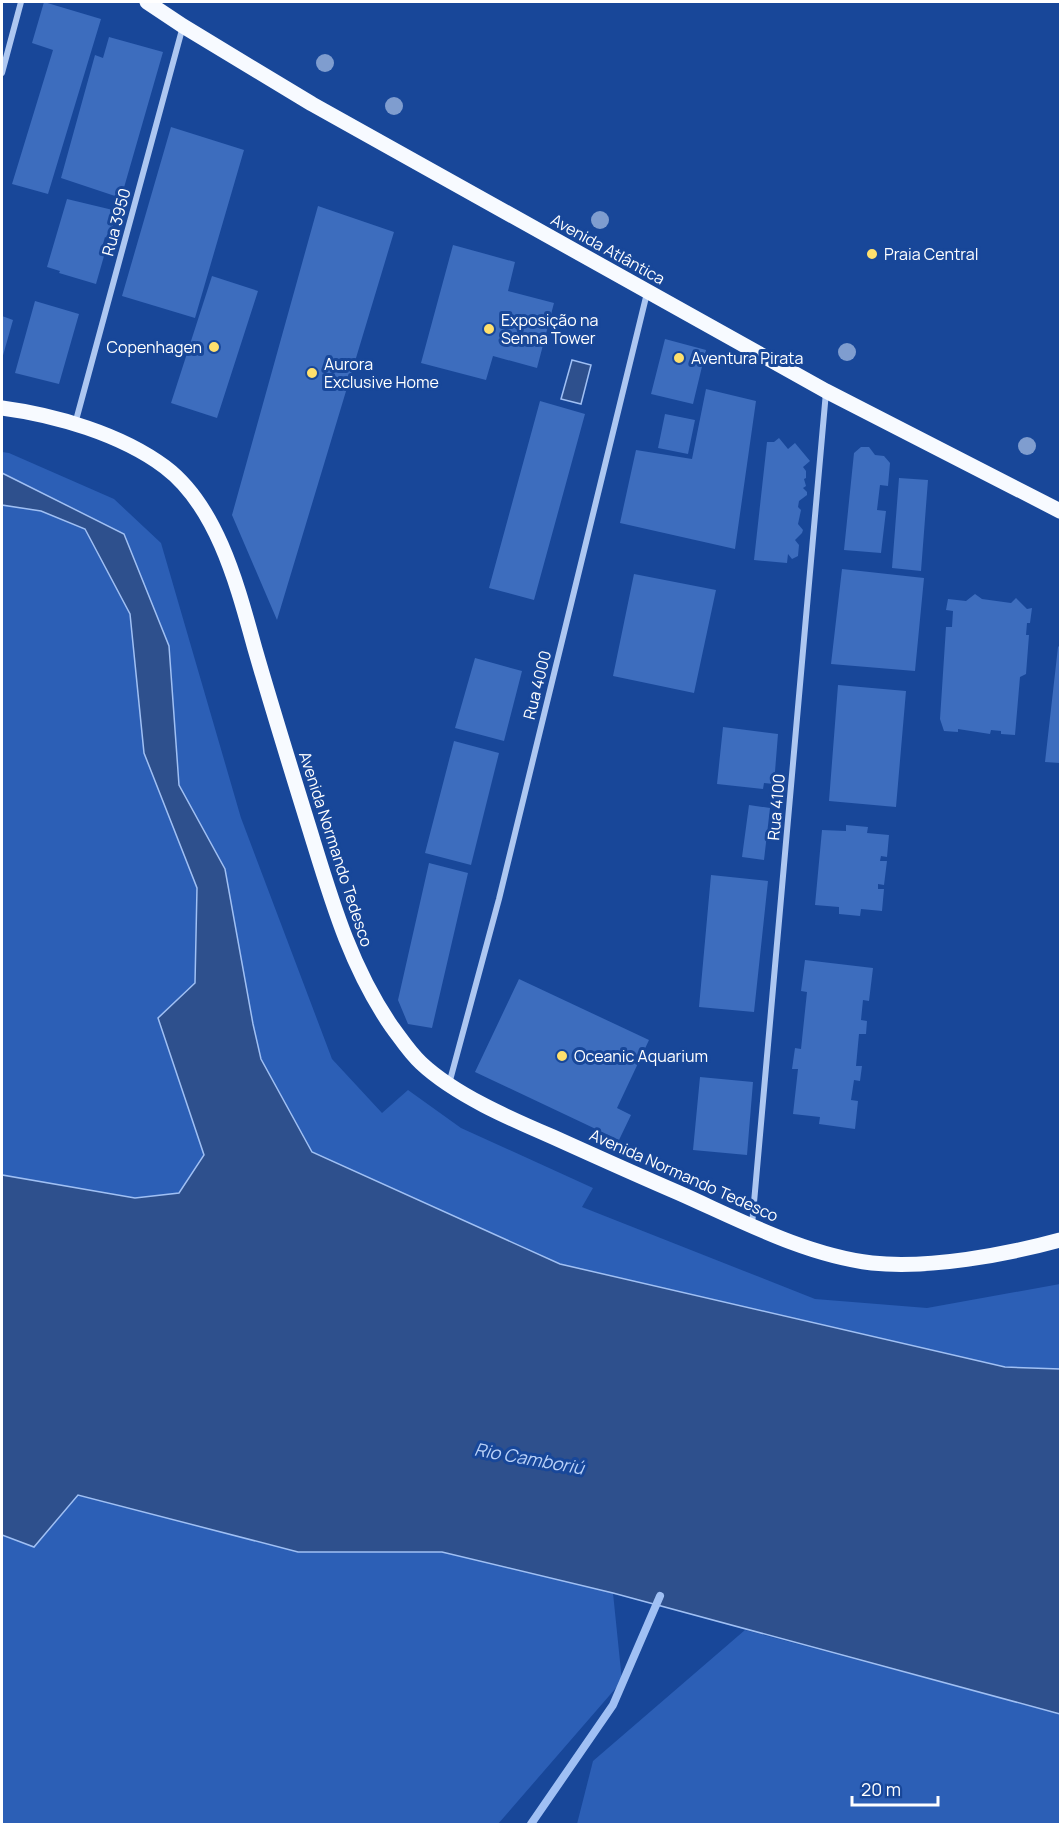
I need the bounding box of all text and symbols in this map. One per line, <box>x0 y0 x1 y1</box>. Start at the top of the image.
street label: Rua 3950 <box>96 186 136 258</box>
street label: Avenida Atlântica <box>547 208 669 290</box>
place label: Praia Central <box>884 243 978 265</box>
marker: Praia Central <box>865 247 879 261</box>
place label: Exposição na Senna Tower <box>501 309 598 349</box>
marker: Exposição na Senna Tower <box>482 322 496 336</box>
place label: Copenhagen <box>107 336 202 358</box>
marker: Copenhagen <box>207 340 221 354</box>
place label: Aventura Pirata <box>691 347 803 369</box>
marker: Aventura Pirata <box>672 351 686 365</box>
place label: Aurora Exclusive Home <box>324 353 439 393</box>
marker: Aurora Exclusive Home <box>305 366 319 380</box>
street label: Rua 4000 <box>518 648 556 722</box>
street label: Avenida Normando Tedesco <box>294 748 378 950</box>
street label: Rua 4100 <box>762 773 790 841</box>
place label: Oceanic Aquarium <box>574 1045 708 1067</box>
marker: Oceanic Aquarium <box>555 1049 569 1063</box>
street label: Avenida Normando Tedesco <box>586 1123 782 1227</box>
water label: Rio Camboriú <box>473 1437 587 1480</box>
scale bar <box>852 1769 938 1807</box>
text: 20 m <box>861 1777 901 1801</box>

